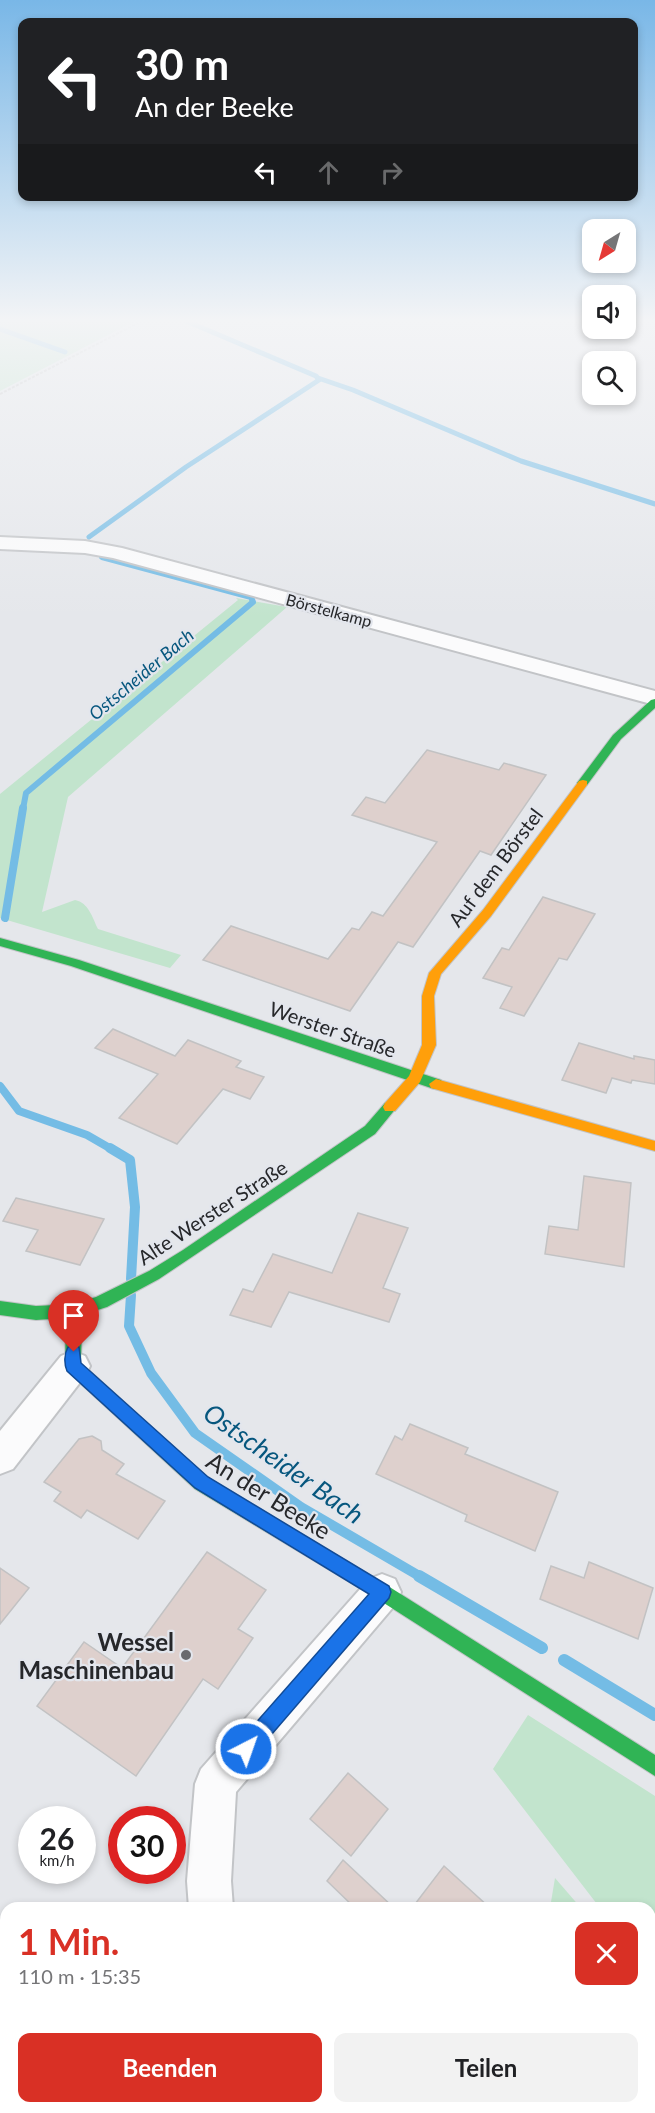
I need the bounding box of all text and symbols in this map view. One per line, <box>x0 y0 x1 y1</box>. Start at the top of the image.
text: 30 m <box>135 39 229 89</box>
icon: left <box>36 42 114 120</box>
text: An der Beeke <box>135 90 294 123</box>
icon: left <box>249 156 282 189</box>
icon: ahead <box>312 156 345 189</box>
icon: right <box>375 156 408 189</box>
north arrow <box>582 219 636 273</box>
map controls <box>582 219 636 405</box>
button: sound <box>582 285 636 339</box>
button: search <box>582 351 636 405</box>
street label: Börstelkamp <box>284 589 374 631</box>
water label: Ostscheider Bach <box>84 624 198 724</box>
street label: Auf dem Börstel <box>443 803 547 931</box>
street label: Werster Straße <box>266 996 400 1062</box>
street label: Alte Werster Straße <box>133 1155 291 1269</box>
pin <box>48 1290 99 1352</box>
icon: arrive <box>57 1299 90 1332</box>
water label: Ostscheider Bach <box>198 1396 370 1530</box>
street label: An der Beeke <box>201 1445 337 1545</box>
place label: Wessel Maschinenbau <box>18 1627 174 1684</box>
marker: Wessel Maschinenbau <box>179 1648 193 1662</box>
position arrow <box>214 1717 278 1781</box>
speed limit sign: 30 <box>108 1806 186 1884</box>
text: 26 <box>40 1820 74 1856</box>
text: km/h <box>39 1851 75 1869</box>
text: 1 Min. <box>18 1919 119 1963</box>
button: close <box>575 1922 638 1985</box>
text: 110 m · 15:35 <box>18 1964 141 1988</box>
button: Beenden <box>18 2033 322 2102</box>
button: Teilen <box>334 2033 638 2102</box>

